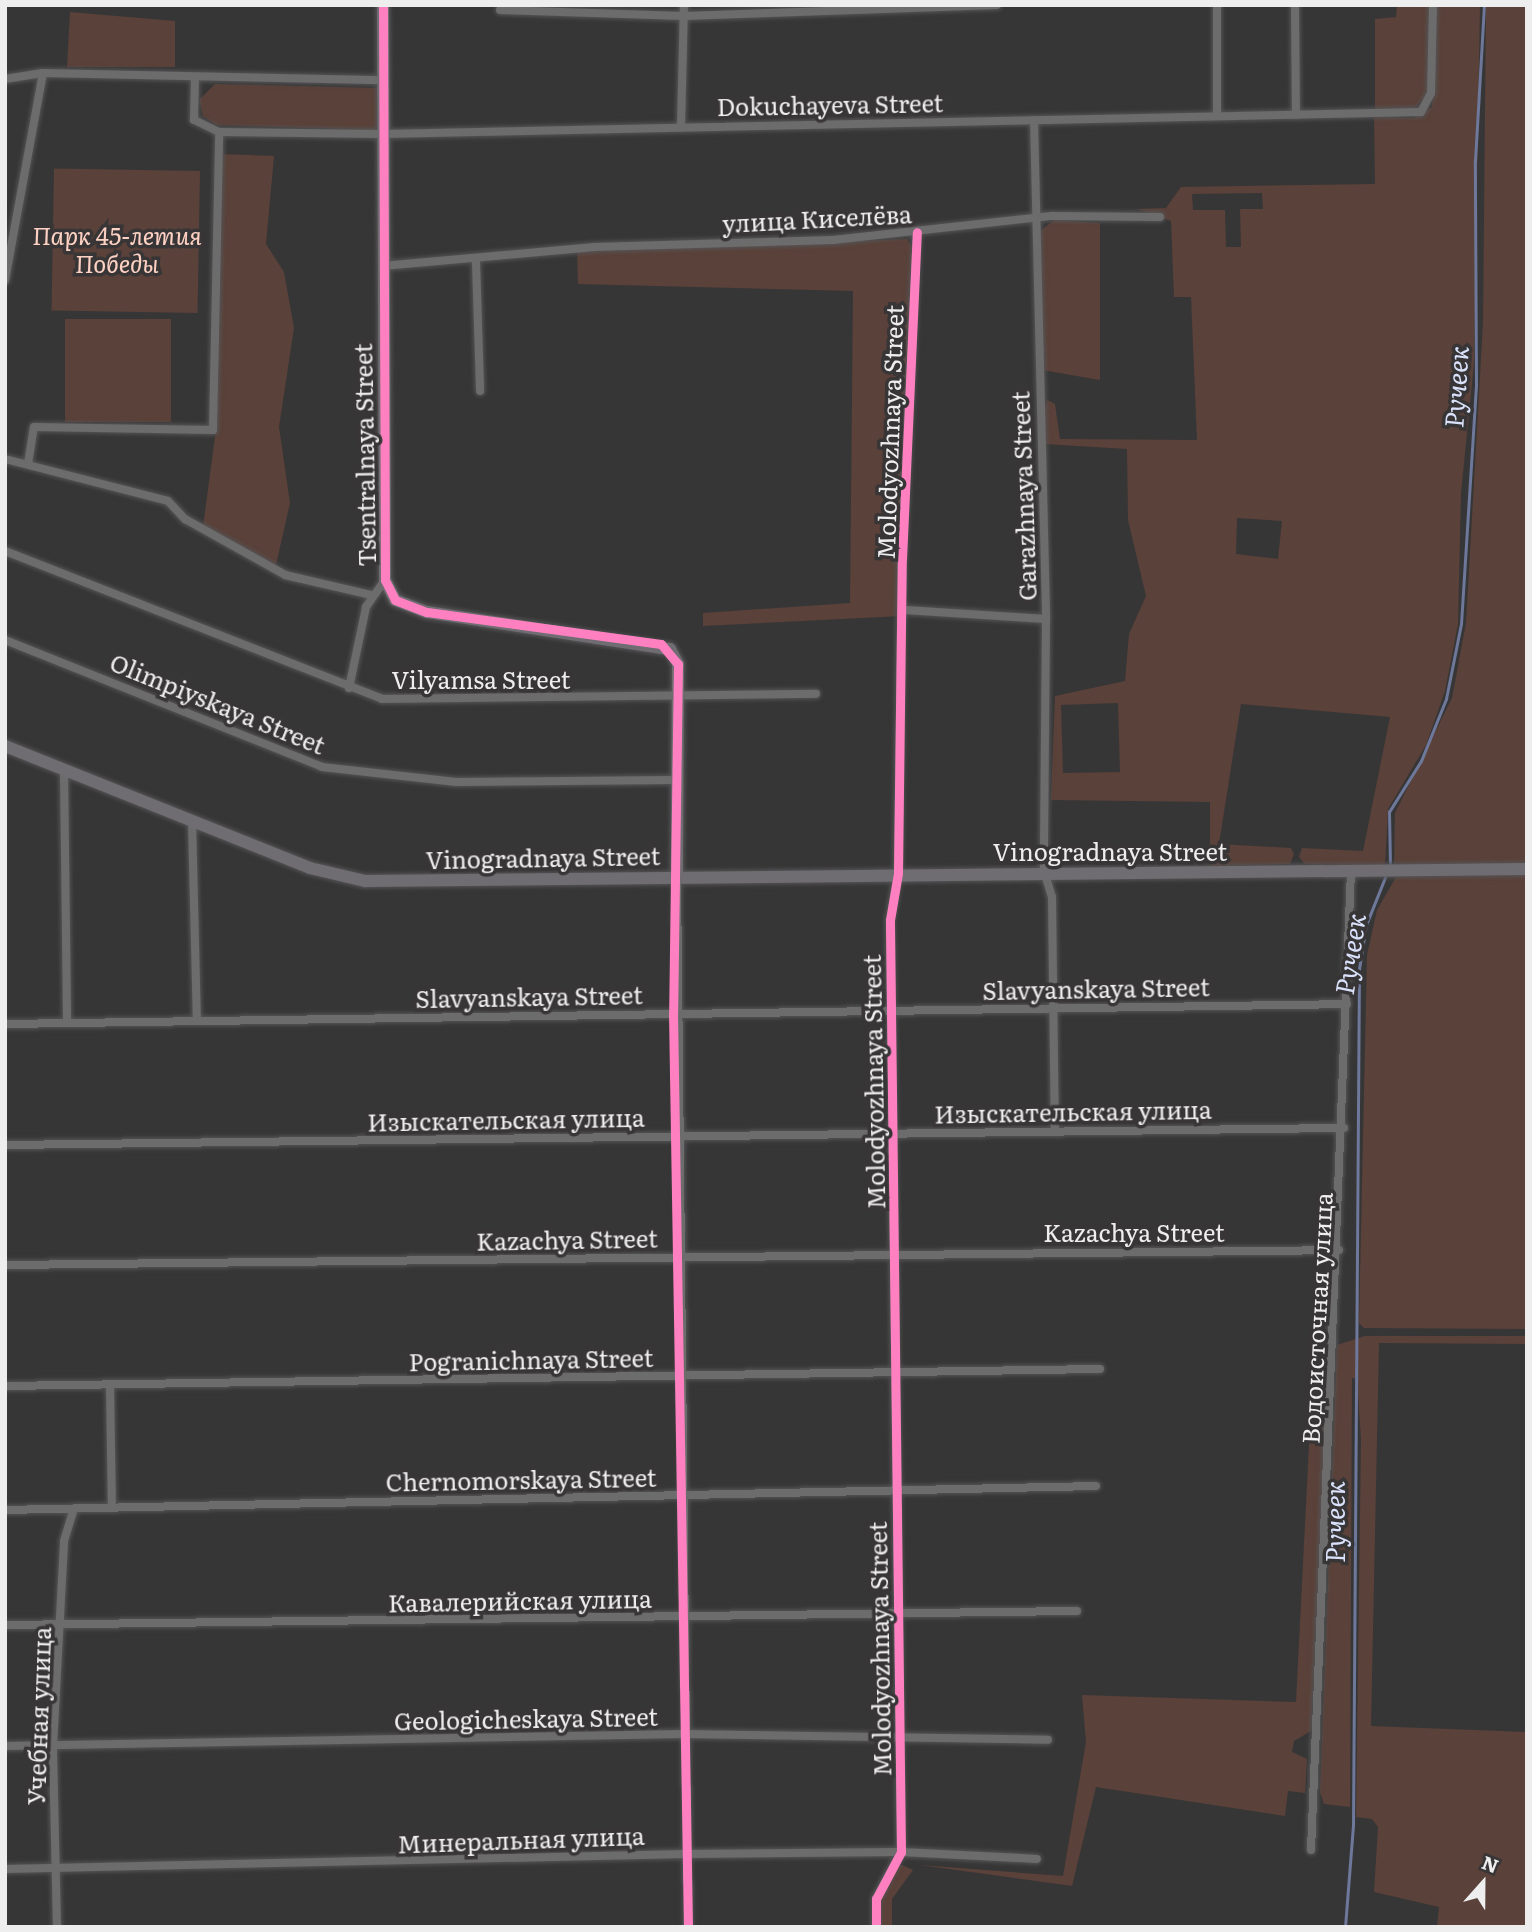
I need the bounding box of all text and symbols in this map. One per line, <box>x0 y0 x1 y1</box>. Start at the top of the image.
street label: Dokuchayeva Street <box>716 88 944 120</box>
street label: улица Киселёва <box>721 199 913 237</box>
park label: Парк 45-летия Победы <box>32 221 202 277</box>
street label: Molodyozhnaya Street <box>870 304 908 560</box>
street label: Tsentralnaya Street <box>348 343 380 567</box>
water label: Ручеек <box>1437 345 1473 429</box>
street label: Garazhnaya Street <box>1005 391 1041 601</box>
street label: Olimpiyskaya Street <box>106 647 330 759</box>
street label: Vilyamsa Street <box>391 665 571 693</box>
street label: Vinogradnaya Street <box>993 837 1227 865</box>
street label: Vinogradnaya Street <box>425 841 661 873</box>
water label: Ручеек <box>1327 911 1371 997</box>
street label: Molodyozhnaya Street <box>856 954 890 1210</box>
street label: Slavyanskaya Street <box>982 972 1210 1004</box>
street label: Slavyanskaya Street <box>415 980 643 1012</box>
street label: Изыскательская улица <box>934 1094 1212 1128</box>
street label: Изыскательская улица <box>367 1102 645 1136</box>
street label: Водоисточная улица <box>1295 1192 1337 1444</box>
street label: Kazachya Street <box>1043 1218 1225 1246</box>
street label: Kazachya Street <box>476 1223 658 1255</box>
street label: Pogranichnaya Street <box>408 1342 654 1376</box>
street label: Chernomorskaya Street <box>385 1462 657 1496</box>
water label: Ручеек <box>1318 1481 1350 1563</box>
street label: Molodyozhnaya Street <box>862 1521 896 1777</box>
street label: Кавалерийская улица <box>388 1583 652 1617</box>
street label: Учебная улица <box>20 1626 56 1806</box>
street label: Geologicheskaya Street <box>394 1701 658 1735</box>
street label: Минеральная улица <box>397 1820 645 1858</box>
text: N <box>1478 1847 1503 1879</box>
north arrow <box>1448 1848 1518 1918</box>

